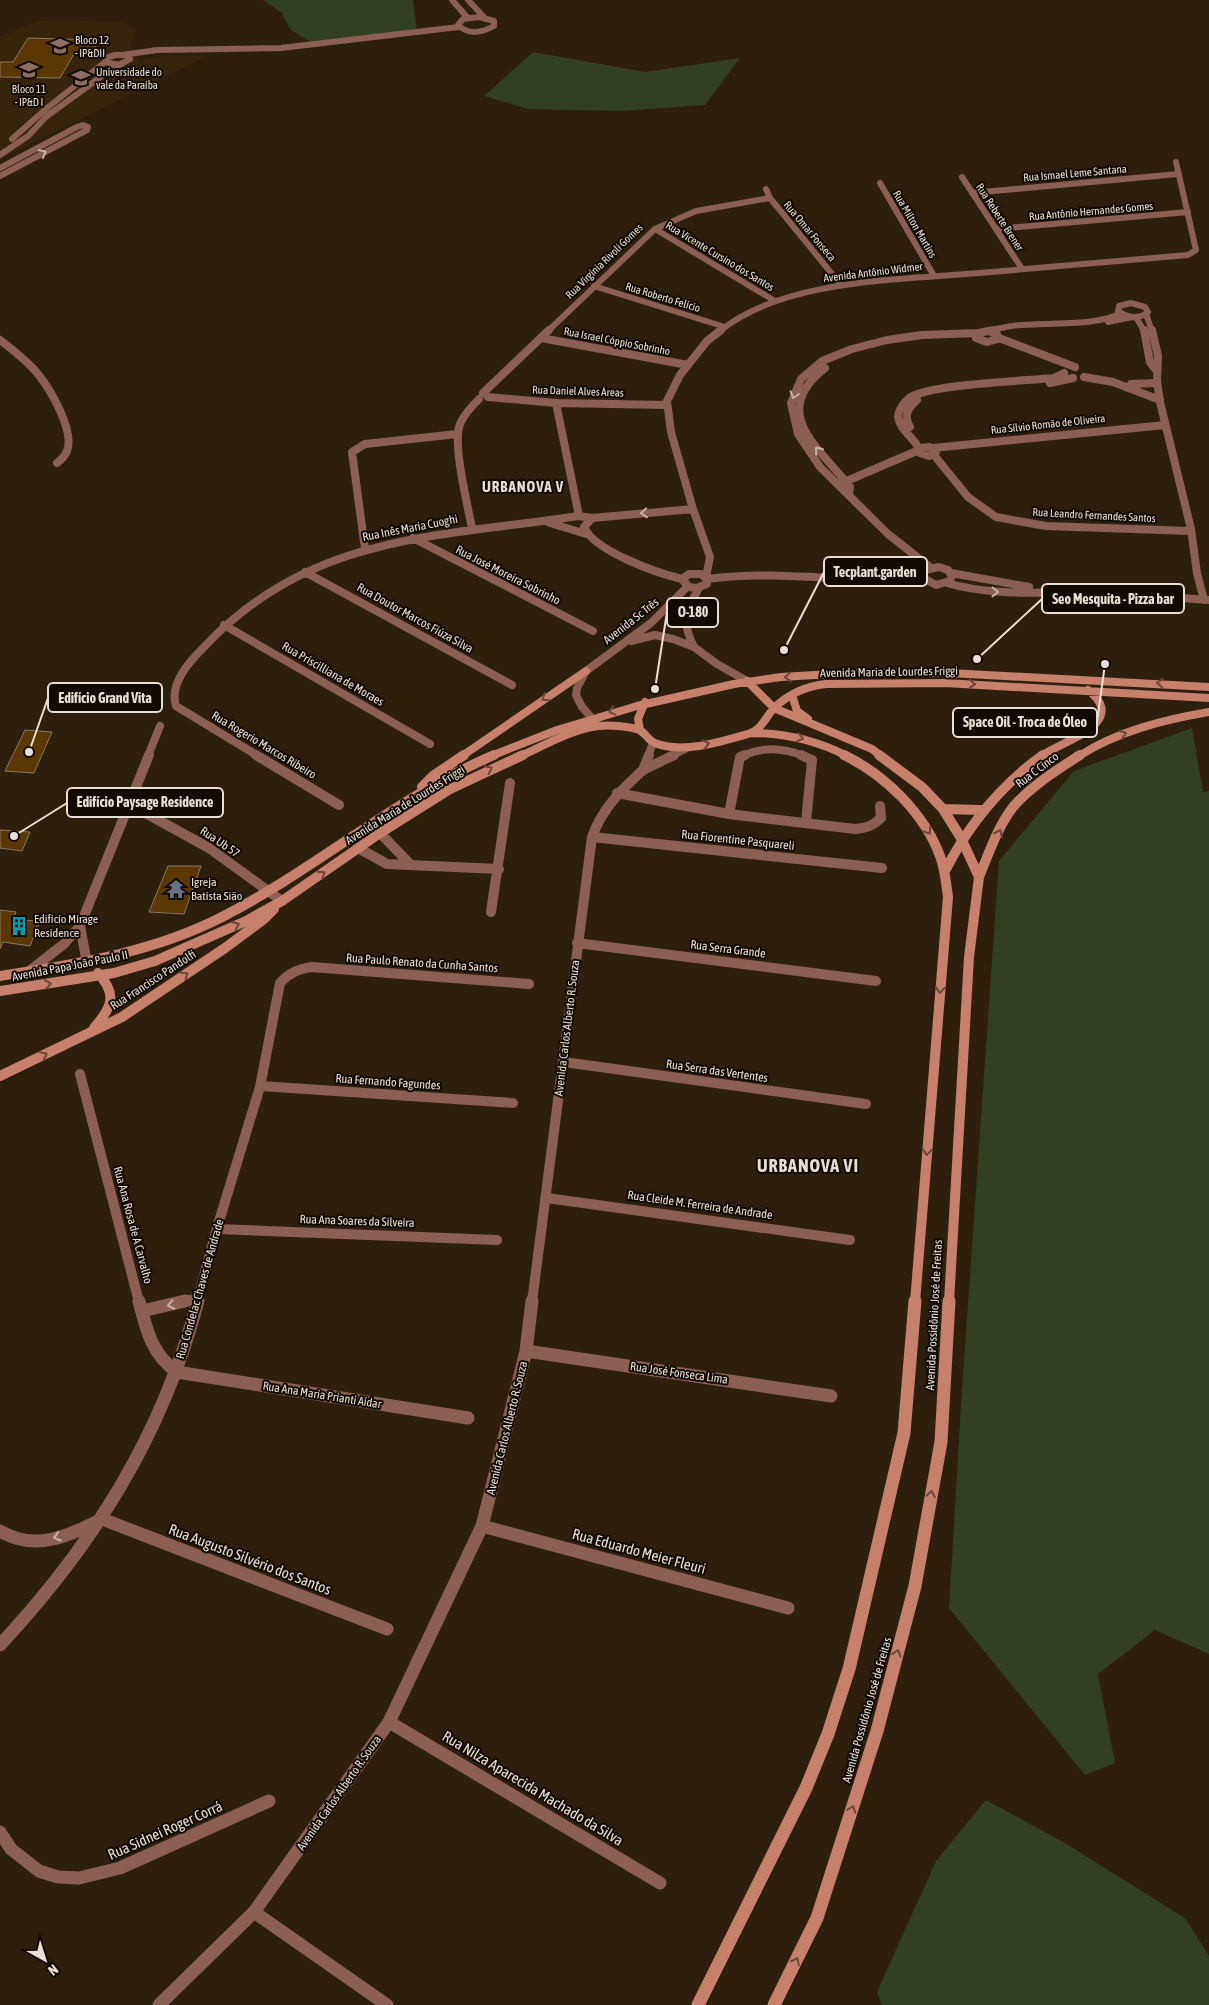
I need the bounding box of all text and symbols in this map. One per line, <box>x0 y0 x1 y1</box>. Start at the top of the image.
place label: Bloco 12 - IP&DII <box>75 34 109 59</box>
school or university icon: Bloco 12 - IP&DII <box>49 35 71 57</box>
school or university icon: Bloco 11 - IP&D I <box>18 59 40 81</box>
place label: Universidade do vale da Paraíba <box>96 66 162 91</box>
school or university icon: Universidade do vale da Paraíba <box>70 67 92 89</box>
place label: Bloco 11 - IP&D I <box>12 83 46 108</box>
one-way arrow <box>38 149 47 159</box>
street label: Rua Ismael Leme Santana <box>1023 162 1127 184</box>
street label: Rua Reberte Brener <box>974 181 1027 254</box>
street label: Rua Milton Martins <box>891 188 939 260</box>
street label: Rua Omar Fonseca <box>782 199 838 263</box>
street label: Rua Antônio Hernandes Gomes <box>1028 200 1154 222</box>
street label: Rua Vicente Cursino dos Santos <box>664 219 776 293</box>
street label: Rua Virgínia Rivoli Gomes <box>563 221 645 301</box>
street label: Avenida Antônio Widmer <box>823 260 924 284</box>
street label: Rua Roberto Felício <box>624 280 702 314</box>
street label: Rua Israel Cóppio Sobrinho <box>563 325 671 357</box>
street label: Rua Daniel Alves Áreas <box>532 383 624 399</box>
one-way arrow <box>790 391 800 399</box>
street label: Rua Sílvio Romão de Oliveira <box>990 412 1106 436</box>
one-way arrow <box>815 447 823 456</box>
district label: URBANOVA V <box>482 478 564 495</box>
street label: Rua Leandro Fernandes Santos <box>1032 506 1156 524</box>
one-way arrow <box>640 507 648 518</box>
street label: Rua Inês Maria Cuoghi <box>361 512 459 544</box>
street label: Rua José Moreira Sobrinho <box>453 542 563 608</box>
callout: Tecplant.garden <box>824 557 927 586</box>
text: Tecplant.garden <box>833 564 917 580</box>
street label: Rua Doutor Marcos Fiúza Silva <box>354 580 476 656</box>
callout: Seo Mesquita - Pizza bar <box>1042 584 1184 613</box>
one-way arrow <box>991 587 999 597</box>
text: Seo Mesquita - Pizza bar <box>1052 591 1175 607</box>
street label: Avenida Sc Três <box>600 595 662 647</box>
callout: O-180 <box>667 598 718 627</box>
text: O-180 <box>678 604 709 620</box>
street label: Rua Priscilliana de Moraes <box>280 639 386 709</box>
street label: Avenida Maria de Lourdes Friggi <box>820 664 958 680</box>
one-way arrow <box>784 672 792 683</box>
one-way arrow <box>1156 678 1164 689</box>
one-way arrow <box>969 679 977 690</box>
callout: Edifício Grand Vita <box>48 683 162 712</box>
text: Edifício Grand Vita <box>58 690 152 706</box>
one-way arrow <box>542 691 551 701</box>
one-way arrow <box>608 706 616 716</box>
street label: Rua Rogerio Marcos Ribeiro <box>209 708 319 782</box>
callout: Space Oil - Troca de Óleo <box>953 708 1097 737</box>
text: Space Oil - Troca de Óleo <box>963 713 1087 730</box>
one-way arrow <box>1118 730 1126 740</box>
one-way arrow <box>795 732 804 743</box>
one-way arrow <box>702 739 711 750</box>
street label: Rua C Cinco <box>1013 749 1062 791</box>
street label: Avenida Maria de Lourdes Friggi <box>343 763 467 847</box>
one-way arrow <box>484 765 493 776</box>
callout: Edifício Paysage Residence <box>67 788 223 817</box>
text: Edifício Paysage Residence <box>77 794 213 810</box>
street label: Rua Ub 57 <box>198 824 243 861</box>
one-way arrow <box>921 826 931 835</box>
street label: Rua Fiorentine Pasquareli <box>681 827 795 853</box>
one-way arrow <box>993 829 1003 838</box>
one-way arrow <box>316 871 326 880</box>
place label: Igreja Batista Sião <box>191 875 243 903</box>
temple icon: Igreja Batista Sião <box>165 878 187 900</box>
place label: Edifício Mirage Residence <box>34 912 98 940</box>
building icon: Edifício Mirage Residence <box>8 915 30 937</box>
one-way arrow <box>231 921 240 932</box>
street label: Rua Serra Grande <box>690 937 766 961</box>
street label: Rua Francisco Pandolfi <box>108 947 198 1013</box>
street label: Avenida Papa João Paulo II <box>11 948 129 984</box>
street label: Rua Paulo Renato da Cunha Santos <box>345 951 499 975</box>
street label: Avenida Carlos Alberto R. Souza <box>552 959 582 1097</box>
one-way arrow <box>179 972 189 981</box>
one-way arrow <box>44 980 53 990</box>
one-way arrow <box>935 986 946 994</box>
one-way arrow <box>38 1051 47 1061</box>
street label: Rua Serra das Vertentes <box>665 1057 769 1085</box>
street label: Rua Fernando Fagundes <box>335 1071 441 1093</box>
one-way arrow <box>922 1148 933 1156</box>
district label: URBANOVA VI <box>757 1155 859 1176</box>
street label: Rua Ana Rosa de A Carvalho <box>111 1165 156 1286</box>
street label: Rua Cleide M. Ferreira de Andrade <box>627 1188 773 1222</box>
street label: Rua Ana Soares da Silveira <box>299 1212 415 1230</box>
street label: Rua Condelac Chaves de Andrade <box>173 1217 227 1361</box>
street label: Avenida Possidônio José de Freitas <box>923 1239 945 1391</box>
one-way arrow <box>166 1299 175 1310</box>
street label: Rua José Fonseca Lima <box>629 1359 729 1387</box>
street label: Avenida Carlos Alberto R. Souza <box>484 1360 530 1496</box>
street label: Rua Ana Maria Prianti Aidar <box>262 1379 383 1411</box>
one-way arrow <box>926 1490 936 1499</box>
street label: Rua Augusto Silvério dos Santos <box>166 1520 334 1598</box>
street label: Rua Eduardo Meier Fleuri <box>570 1525 708 1577</box>
one-way arrow <box>53 1532 61 1542</box>
street label: Avenida Possidônio José de Freitas <box>840 1636 894 1784</box>
one-way arrow <box>892 1650 902 1658</box>
street label: Rua Nilza Aparecida Machado da Silva <box>439 1727 627 1849</box>
street label: Avenida Carlos Alberto R. Souza <box>294 1733 384 1853</box>
street label: Rua Sidnei Roger Corrá <box>105 1797 225 1863</box>
one-way arrow <box>846 1805 856 1814</box>
north arrow <box>20 1935 70 1985</box>
one-way arrow <box>790 1957 800 1966</box>
text: N <box>45 1961 61 1979</box>

